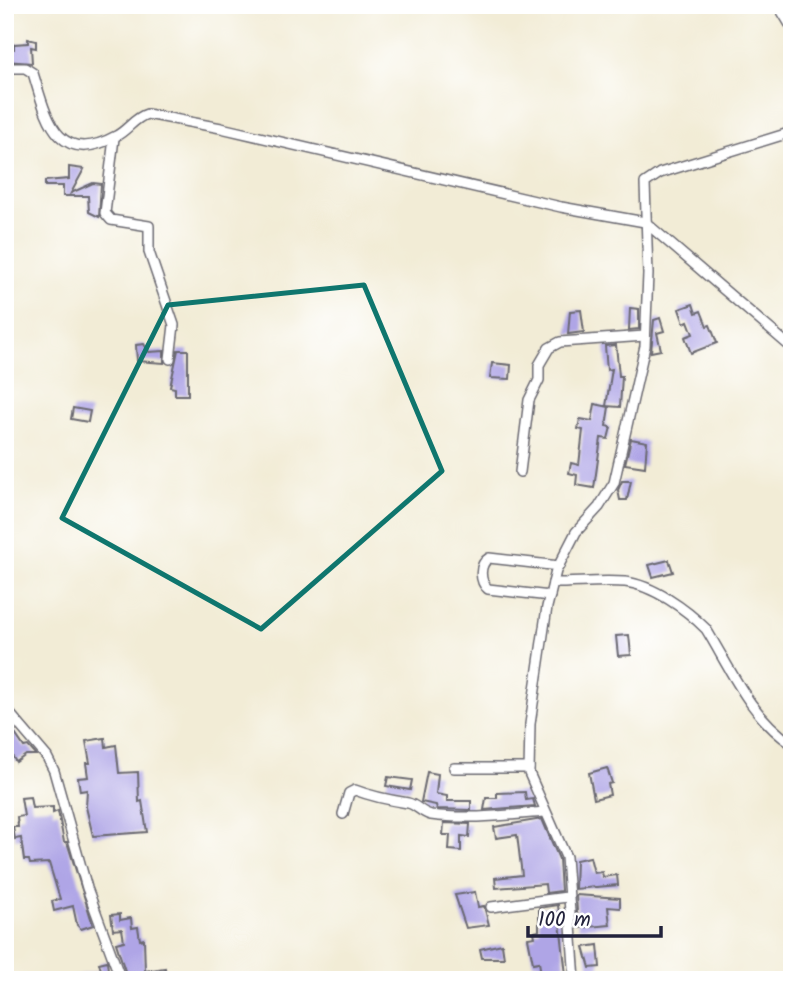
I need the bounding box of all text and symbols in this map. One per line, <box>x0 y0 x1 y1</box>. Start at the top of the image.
scale bar <box>528 894 660 938</box>
text: 100 m <box>538 904 591 937</box>

